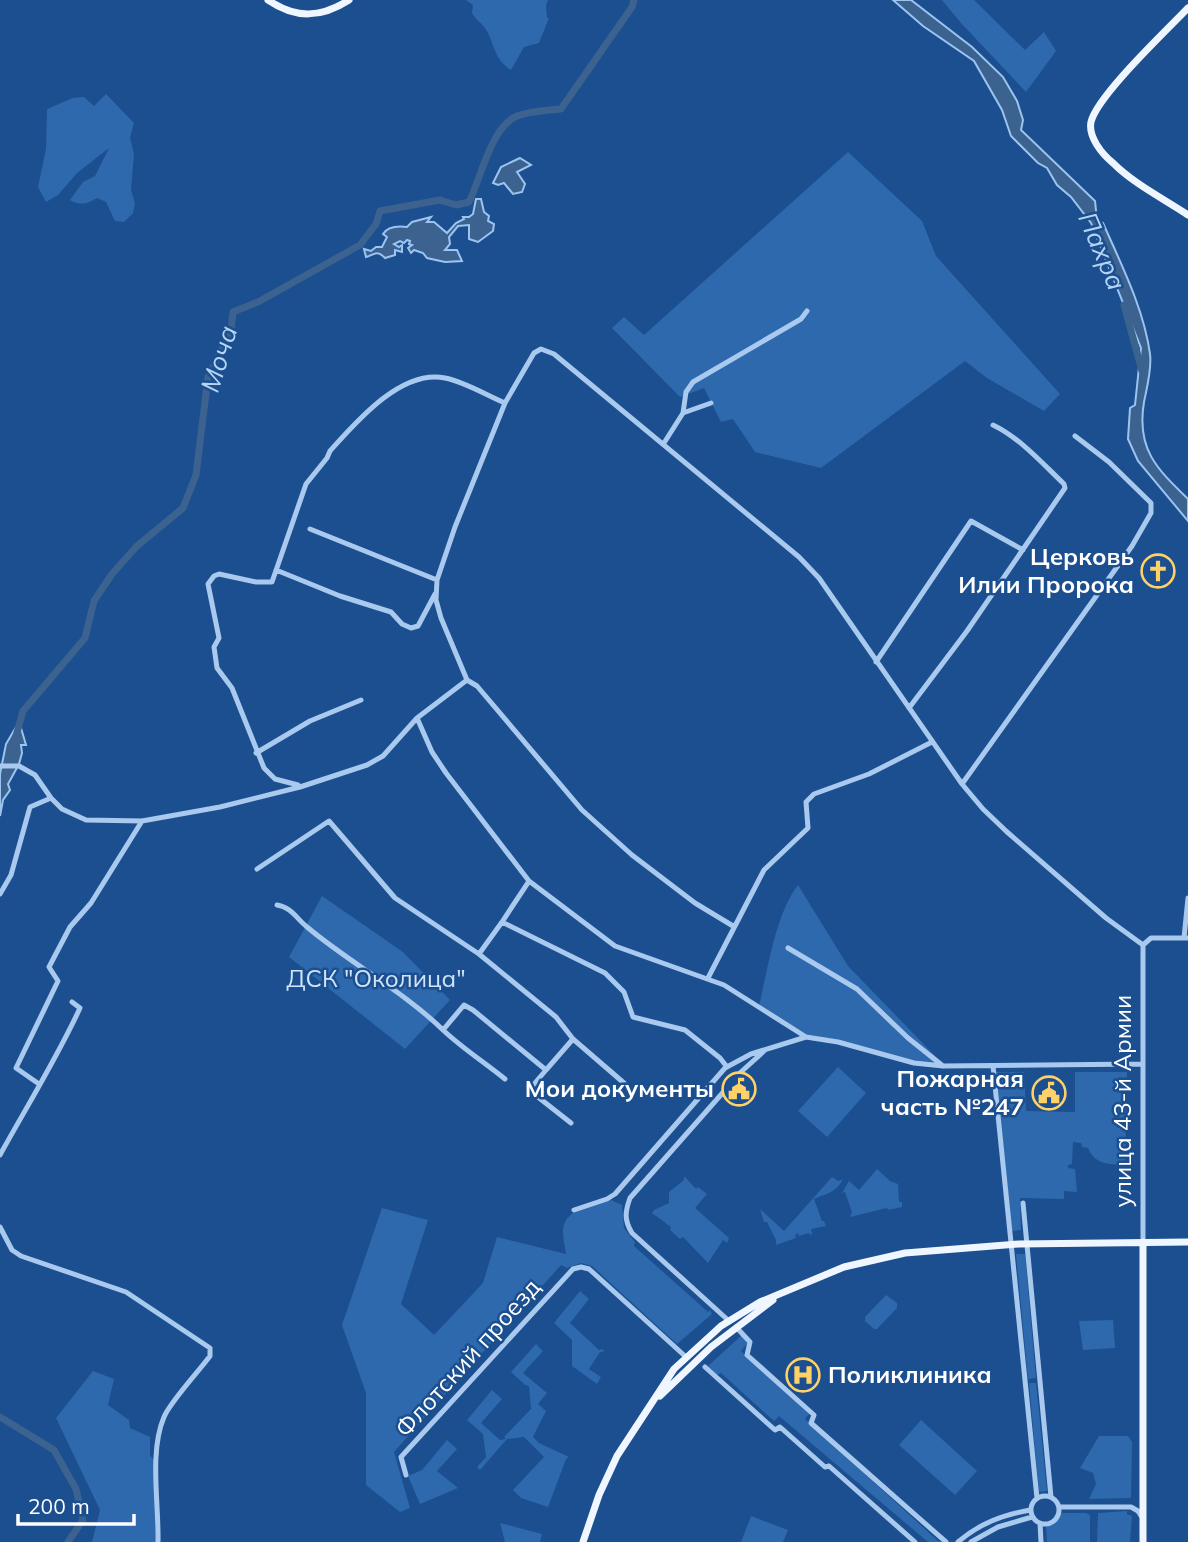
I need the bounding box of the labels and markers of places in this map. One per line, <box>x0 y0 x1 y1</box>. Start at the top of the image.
place label: Церковь Илии Пророка <box>958 541 1134 599</box>
church icon: Церковь Илии Пророка <box>1139 552 1177 590</box>
place label: Пожарная часть №247 <box>881 1063 1024 1121</box>
public building icon: Мои документы <box>720 1070 758 1108</box>
place label: Мои документы <box>525 1073 714 1103</box>
public building icon: Пожарная часть №247 <box>1030 1074 1068 1112</box>
hospital icon: Поликлиника <box>784 1356 822 1394</box>
place label: Поликлиника <box>828 1359 992 1389</box>

